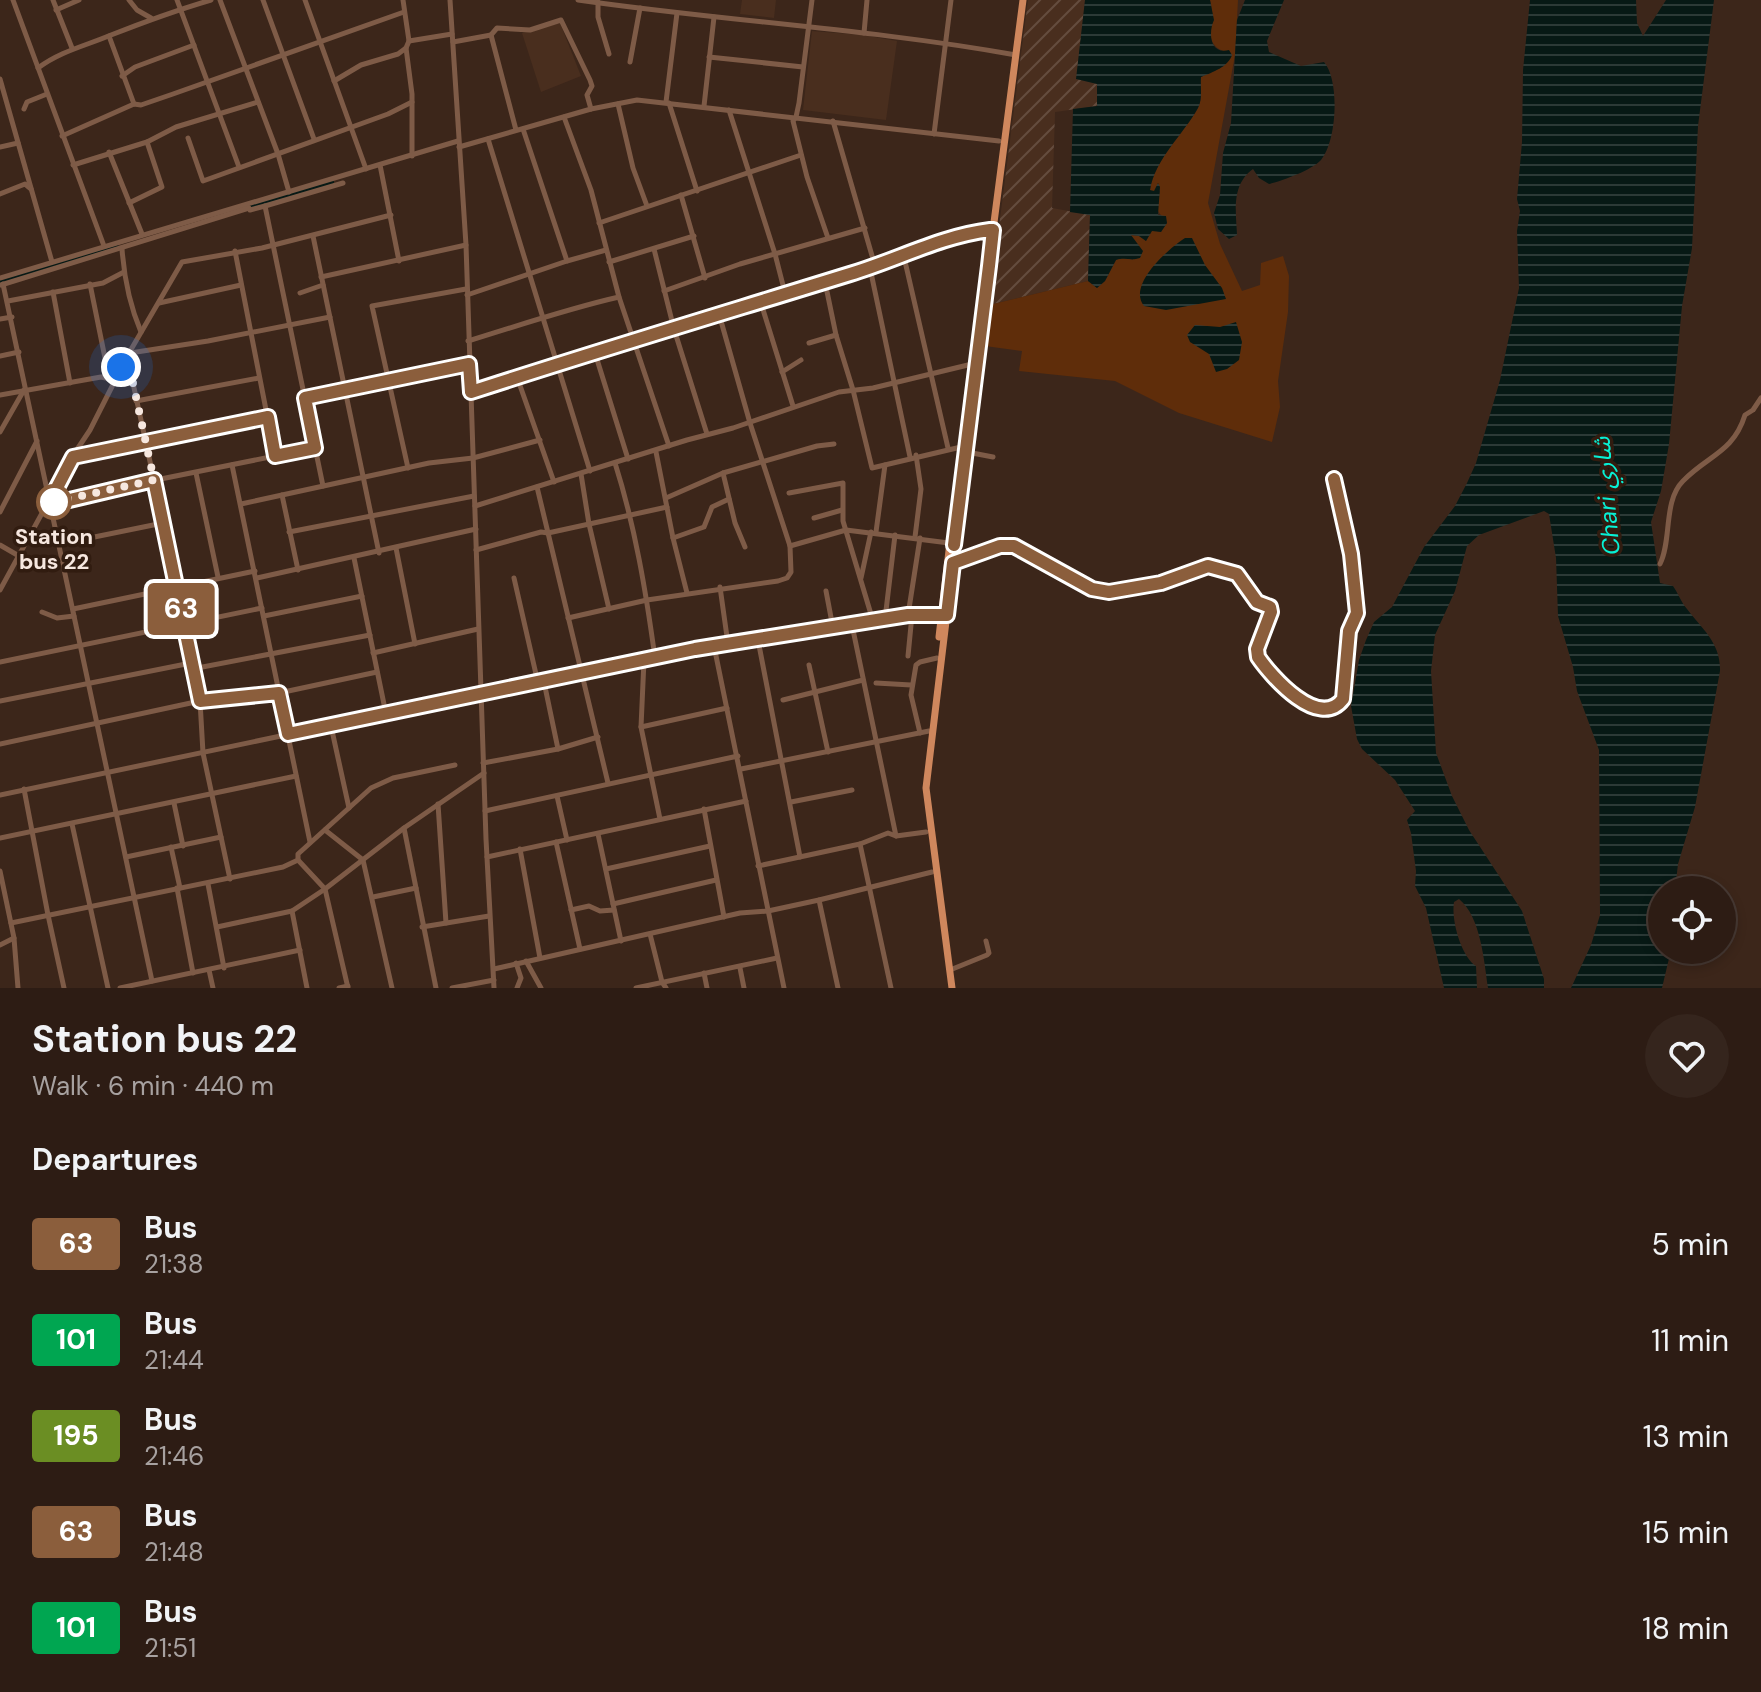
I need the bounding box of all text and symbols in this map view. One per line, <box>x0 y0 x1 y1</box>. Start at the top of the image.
your location <box>101 347 141 387</box>
water label: Chari شاري <box>1585 435 1630 556</box>
marker: Station bus 22 <box>37 485 71 519</box>
place label: Station bus 22 <box>15 522 93 576</box>
line badge: 63 <box>145 583 217 635</box>
text: 63 <box>164 590 198 627</box>
map controls <box>1648 876 1736 964</box>
button: locate <box>1648 876 1736 964</box>
text: Station bus 22 <box>32 1014 297 1064</box>
button: heart <box>1645 1014 1729 1098</box>
text: Walk · 6 min · 440 m <box>32 1069 274 1103</box>
text: Departures <box>32 1140 198 1179</box>
text: Bus <box>144 1208 198 1247</box>
text: 63 <box>59 1225 93 1262</box>
text: 5 min <box>1652 1225 1729 1264</box>
text: 21:38 <box>144 1247 204 1281</box>
text: Bus <box>144 1304 198 1343</box>
text: 101 <box>56 1321 96 1358</box>
text: 11 min <box>1651 1321 1729 1360</box>
text: 21:44 <box>144 1343 204 1377</box>
text: Bus <box>144 1400 198 1439</box>
text: 195 <box>53 1417 99 1454</box>
text: 13 min <box>1643 1417 1729 1456</box>
text: 21:46 <box>144 1439 204 1473</box>
text: Bus <box>144 1496 198 1535</box>
text: 63 <box>59 1513 93 1550</box>
text: 15 min <box>1642 1513 1729 1552</box>
text: 21:48 <box>144 1535 204 1569</box>
text: Bus <box>144 1592 198 1631</box>
text: 101 <box>56 1609 96 1646</box>
text: 18 min <box>1642 1609 1729 1648</box>
text: 21:51 <box>144 1631 196 1665</box>

